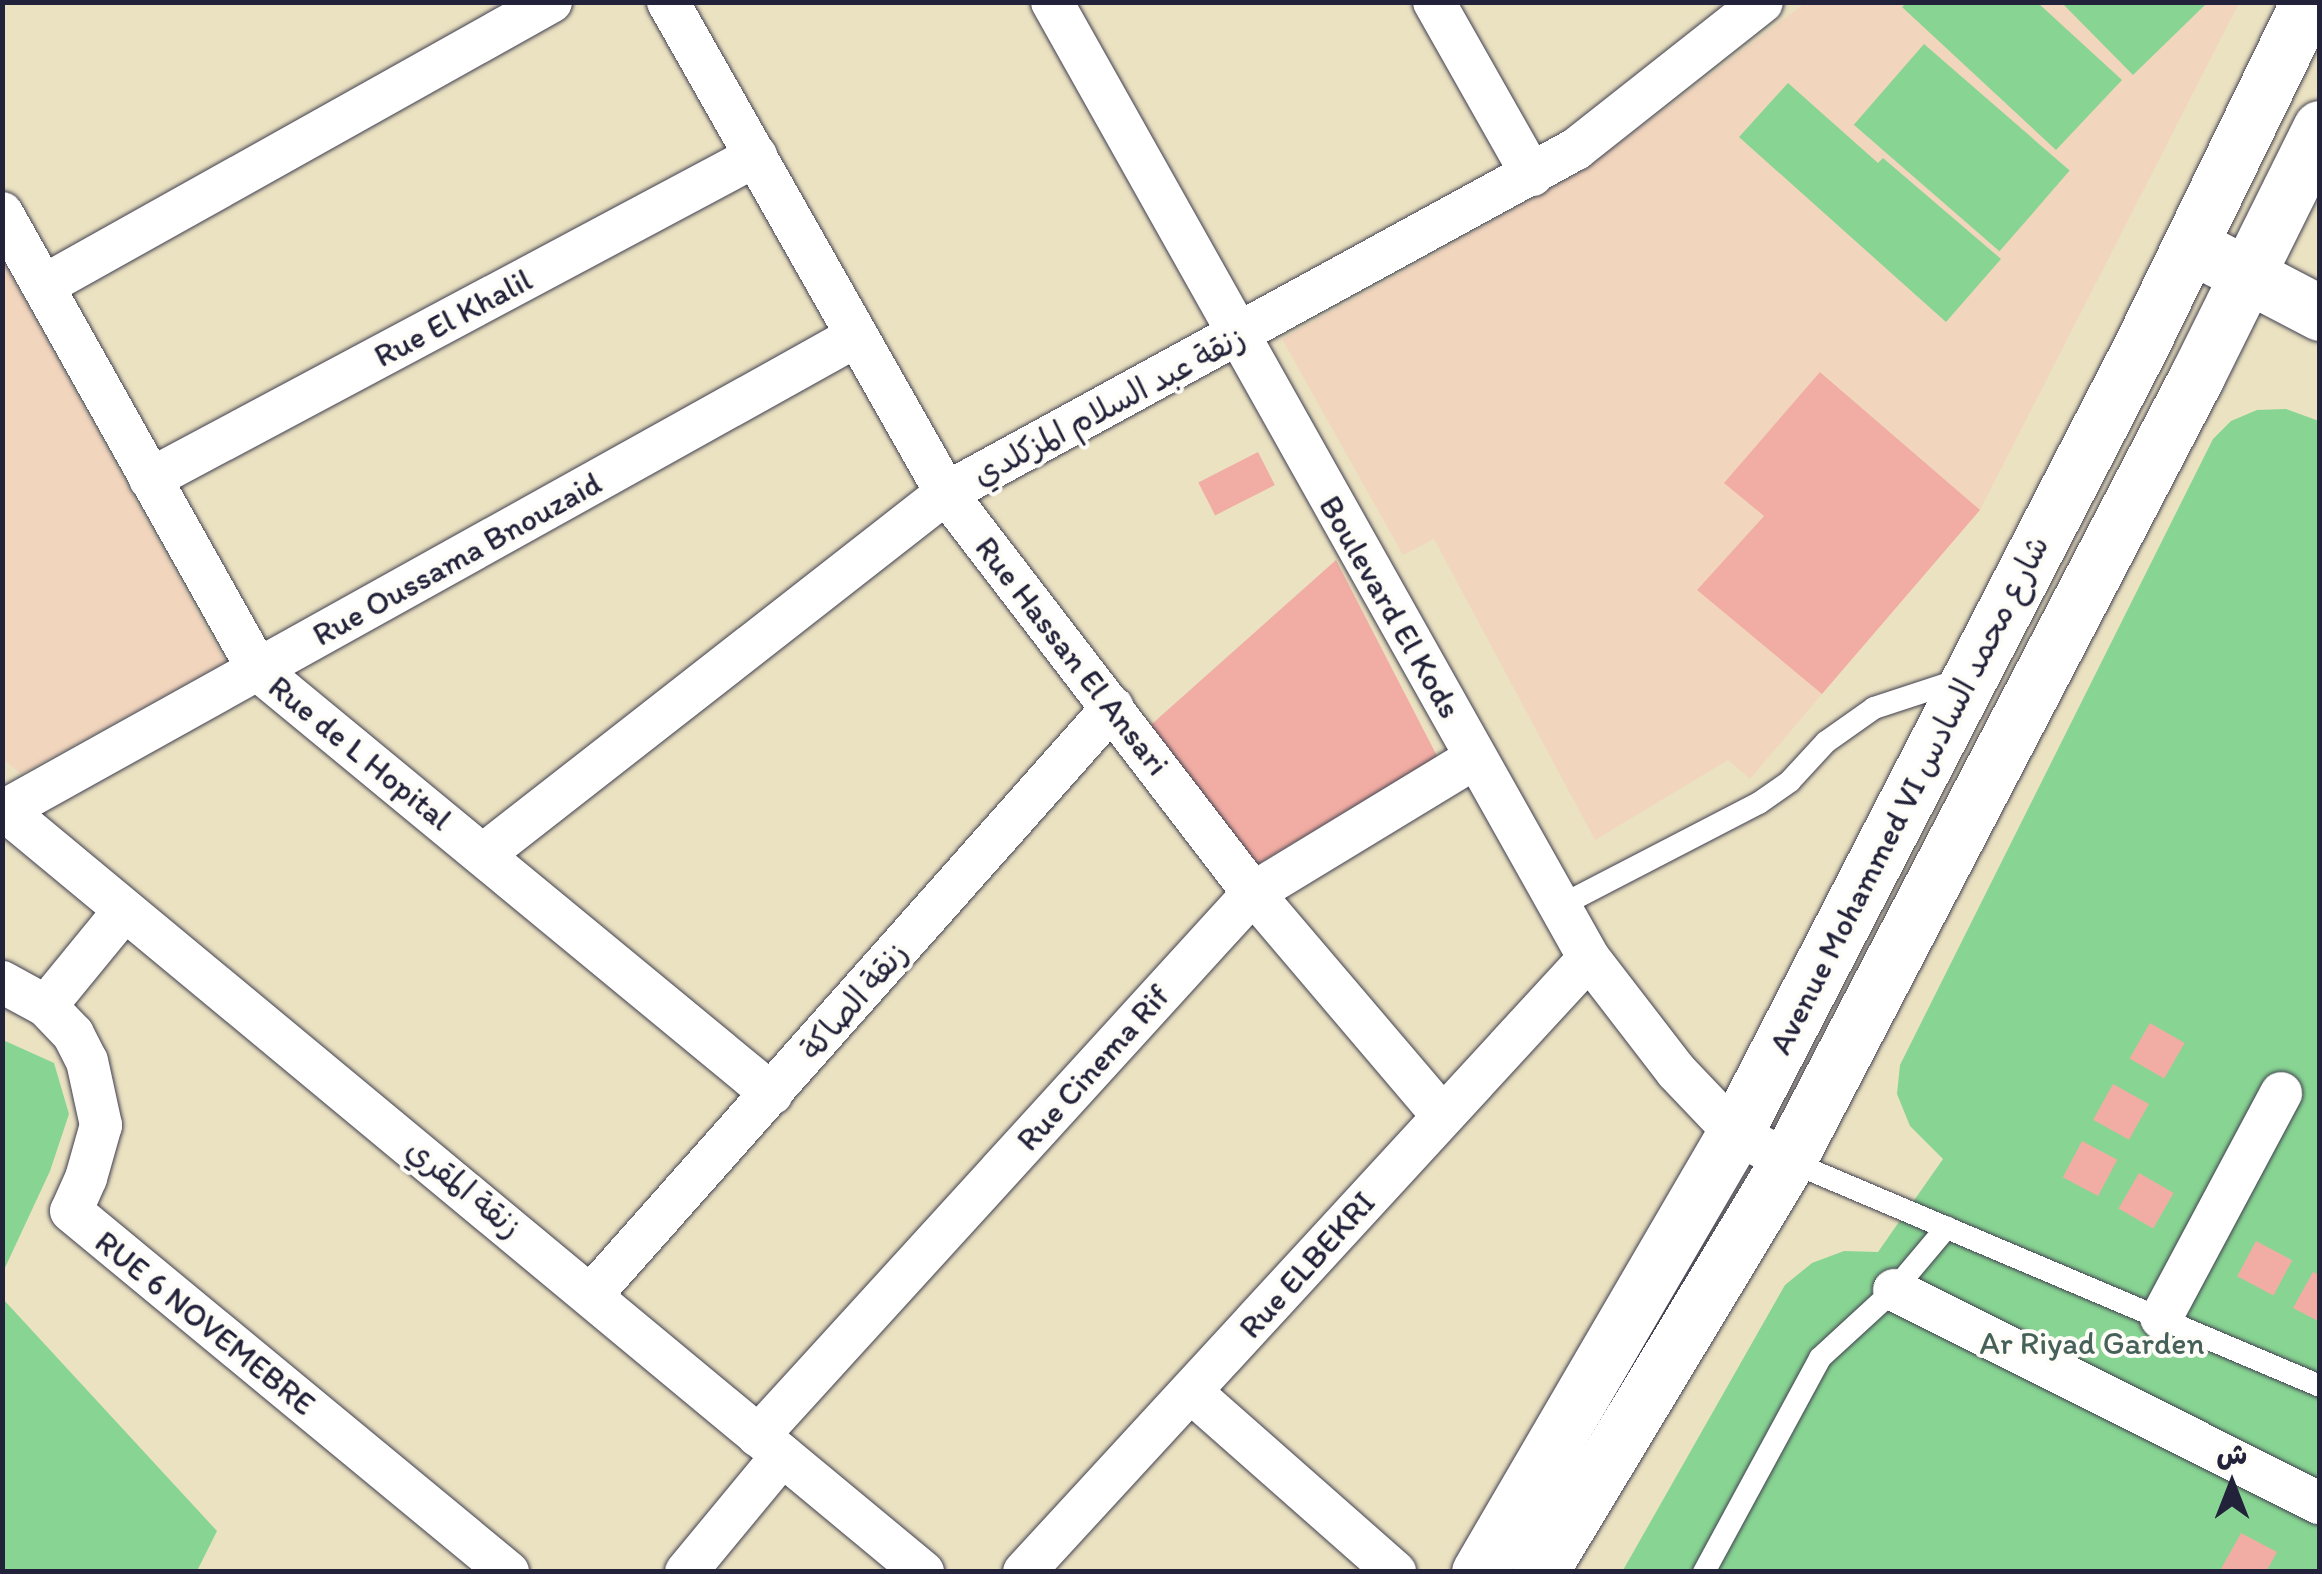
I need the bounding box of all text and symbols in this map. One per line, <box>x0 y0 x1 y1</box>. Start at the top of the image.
street label: Rue El Khalil <box>367 260 539 376</box>
street label: زنقة عبد السلام المزكلدي <box>966 318 1252 494</box>
street label: Rue Oussama Bnouzaid <box>306 464 608 654</box>
street label: Boulevard El Kods <box>1311 489 1469 725</box>
street label: Rue Hassan El Ansari <box>967 529 1177 783</box>
street label: Avenue Mohammed VI شارع محمد السادس <box>1761 529 2057 1061</box>
street label: Rue de L Hopital <box>261 668 459 838</box>
street label: زنقة الصاكة <box>792 934 916 1068</box>
street label: Rue Cinema Rif <box>1008 977 1178 1159</box>
street label: زنقة المقري <box>399 1130 529 1246</box>
street label: Rue ELBEKRI <box>1231 1184 1383 1346</box>
street label: RUE 6 NOVEMEBRE <box>87 1222 323 1424</box>
park label: Ar Riyad Garden <box>1980 1324 2204 1362</box>
north arrow <box>2182 1434 2282 1534</box>
text: ش <box>2217 1437 2247 1471</box>

